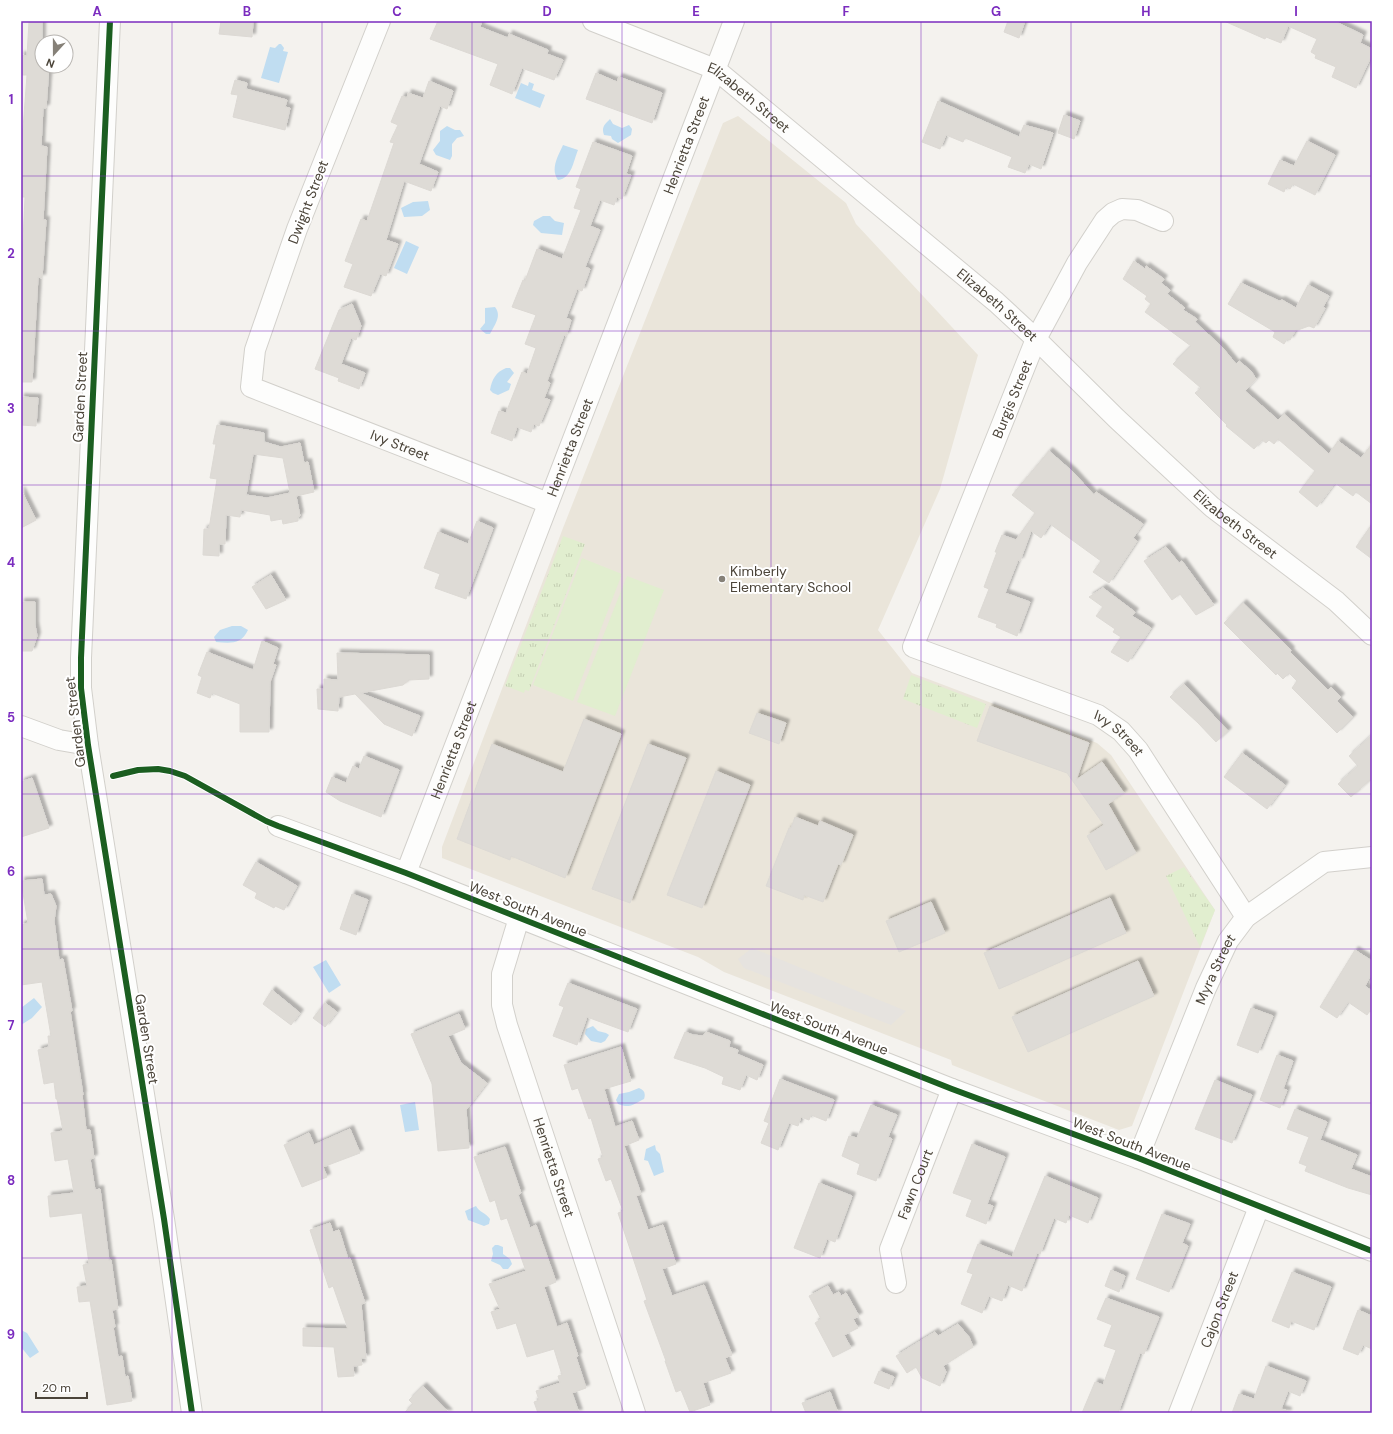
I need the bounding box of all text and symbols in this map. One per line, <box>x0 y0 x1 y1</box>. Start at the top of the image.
text: A <box>92 3 102 20</box>
text: B <box>243 3 251 20</box>
text: C <box>392 3 402 20</box>
text: D <box>542 3 552 20</box>
text: E <box>692 3 700 20</box>
text: F <box>842 3 850 20</box>
text: G <box>991 3 1001 20</box>
text: H <box>1141 3 1151 20</box>
text: I <box>1294 3 1298 20</box>
north arrow <box>34 34 74 74</box>
text: N <box>44 55 57 71</box>
street label: Elizabeth Street <box>705 58 794 136</box>
text: 1 <box>9 91 13 108</box>
street label: Henrietta Street <box>659 93 713 197</box>
street label: Dwight Street <box>284 157 332 247</box>
text: 2 <box>7 245 15 262</box>
street label: Elizabeth Street <box>953 264 1042 345</box>
street label: Garden Street <box>69 351 91 443</box>
street label: Burgis Street <box>988 357 1036 441</box>
street label: Henrietta Street <box>543 396 597 499</box>
text: 3 <box>7 400 15 417</box>
street label: Ivy Street <box>368 425 432 465</box>
street label: Elizabeth Street <box>1190 485 1281 563</box>
text: 4 <box>7 554 15 571</box>
place label: Kimberly Elementary School <box>730 562 851 596</box>
marker: Kimberly Elementary School <box>717 574 727 584</box>
street label: Garden Street <box>61 676 89 768</box>
street label: Henrietta Street <box>426 698 480 802</box>
street label: Ivy Street <box>1092 705 1148 759</box>
text: 5 <box>7 709 15 726</box>
text: 6 <box>7 863 15 880</box>
street label: West South Avenue <box>466 877 590 941</box>
street label: Myra Street <box>1191 930 1239 1007</box>
street label: Garden Street <box>131 992 163 1086</box>
street label: West South Avenue <box>767 997 891 1059</box>
text: 7 <box>8 1017 15 1034</box>
street label: West South Avenue <box>1070 1113 1194 1175</box>
street label: Henrietta Street <box>529 1115 579 1219</box>
street label: Fawn Court <box>893 1146 937 1222</box>
text: 8 <box>7 1172 15 1189</box>
street label: Cajon Street <box>1196 1269 1242 1350</box>
text: 9 <box>7 1326 15 1343</box>
scale bar <box>36 1374 87 1400</box>
text: 20 m <box>42 1380 71 1396</box>

